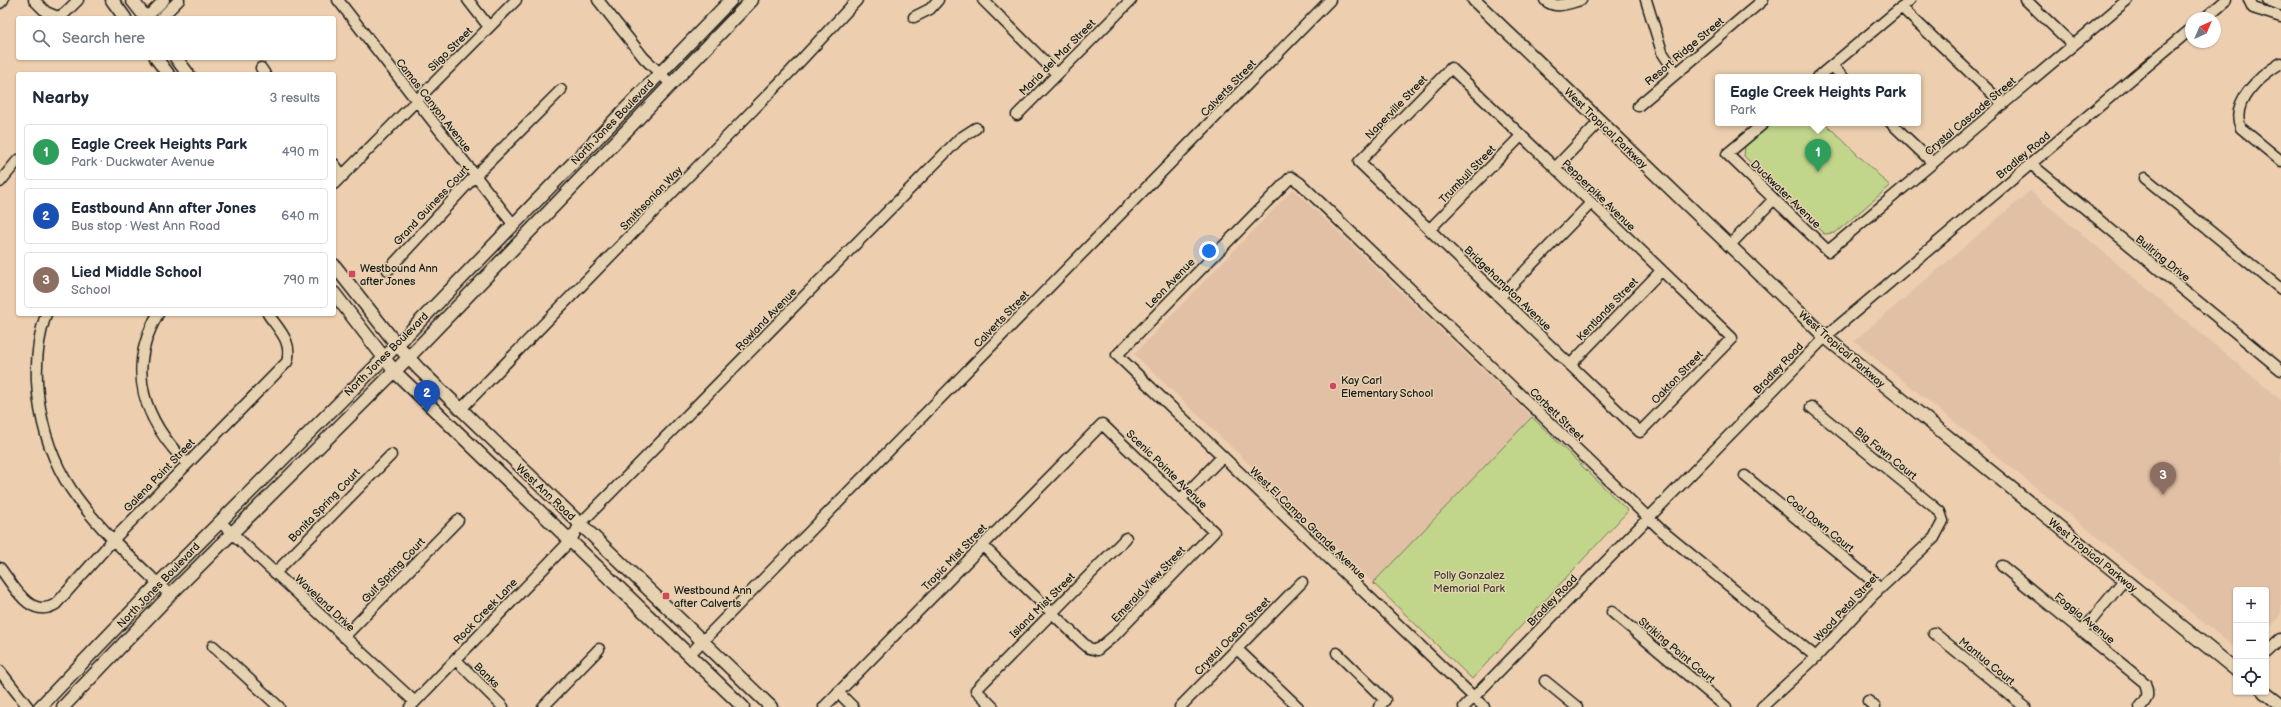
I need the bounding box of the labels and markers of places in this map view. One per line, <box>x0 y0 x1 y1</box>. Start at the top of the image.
pin: 1 <box>1805 139 1831 172</box>
place label: Westbound Ann after Jones <box>360 262 438 288</box>
marker: Westbound Ann after Jones <box>347 269 357 279</box>
place label: Kay Carl Elementary School <box>1341 374 1433 400</box>
pin: 2 <box>414 380 440 413</box>
marker: Kay Carl Elementary School <box>1328 381 1338 391</box>
pin: 3 <box>2150 462 2176 495</box>
place label: Westbound Ann after Calverts <box>674 584 752 610</box>
marker: Westbound Ann after Calverts <box>661 591 671 601</box>

